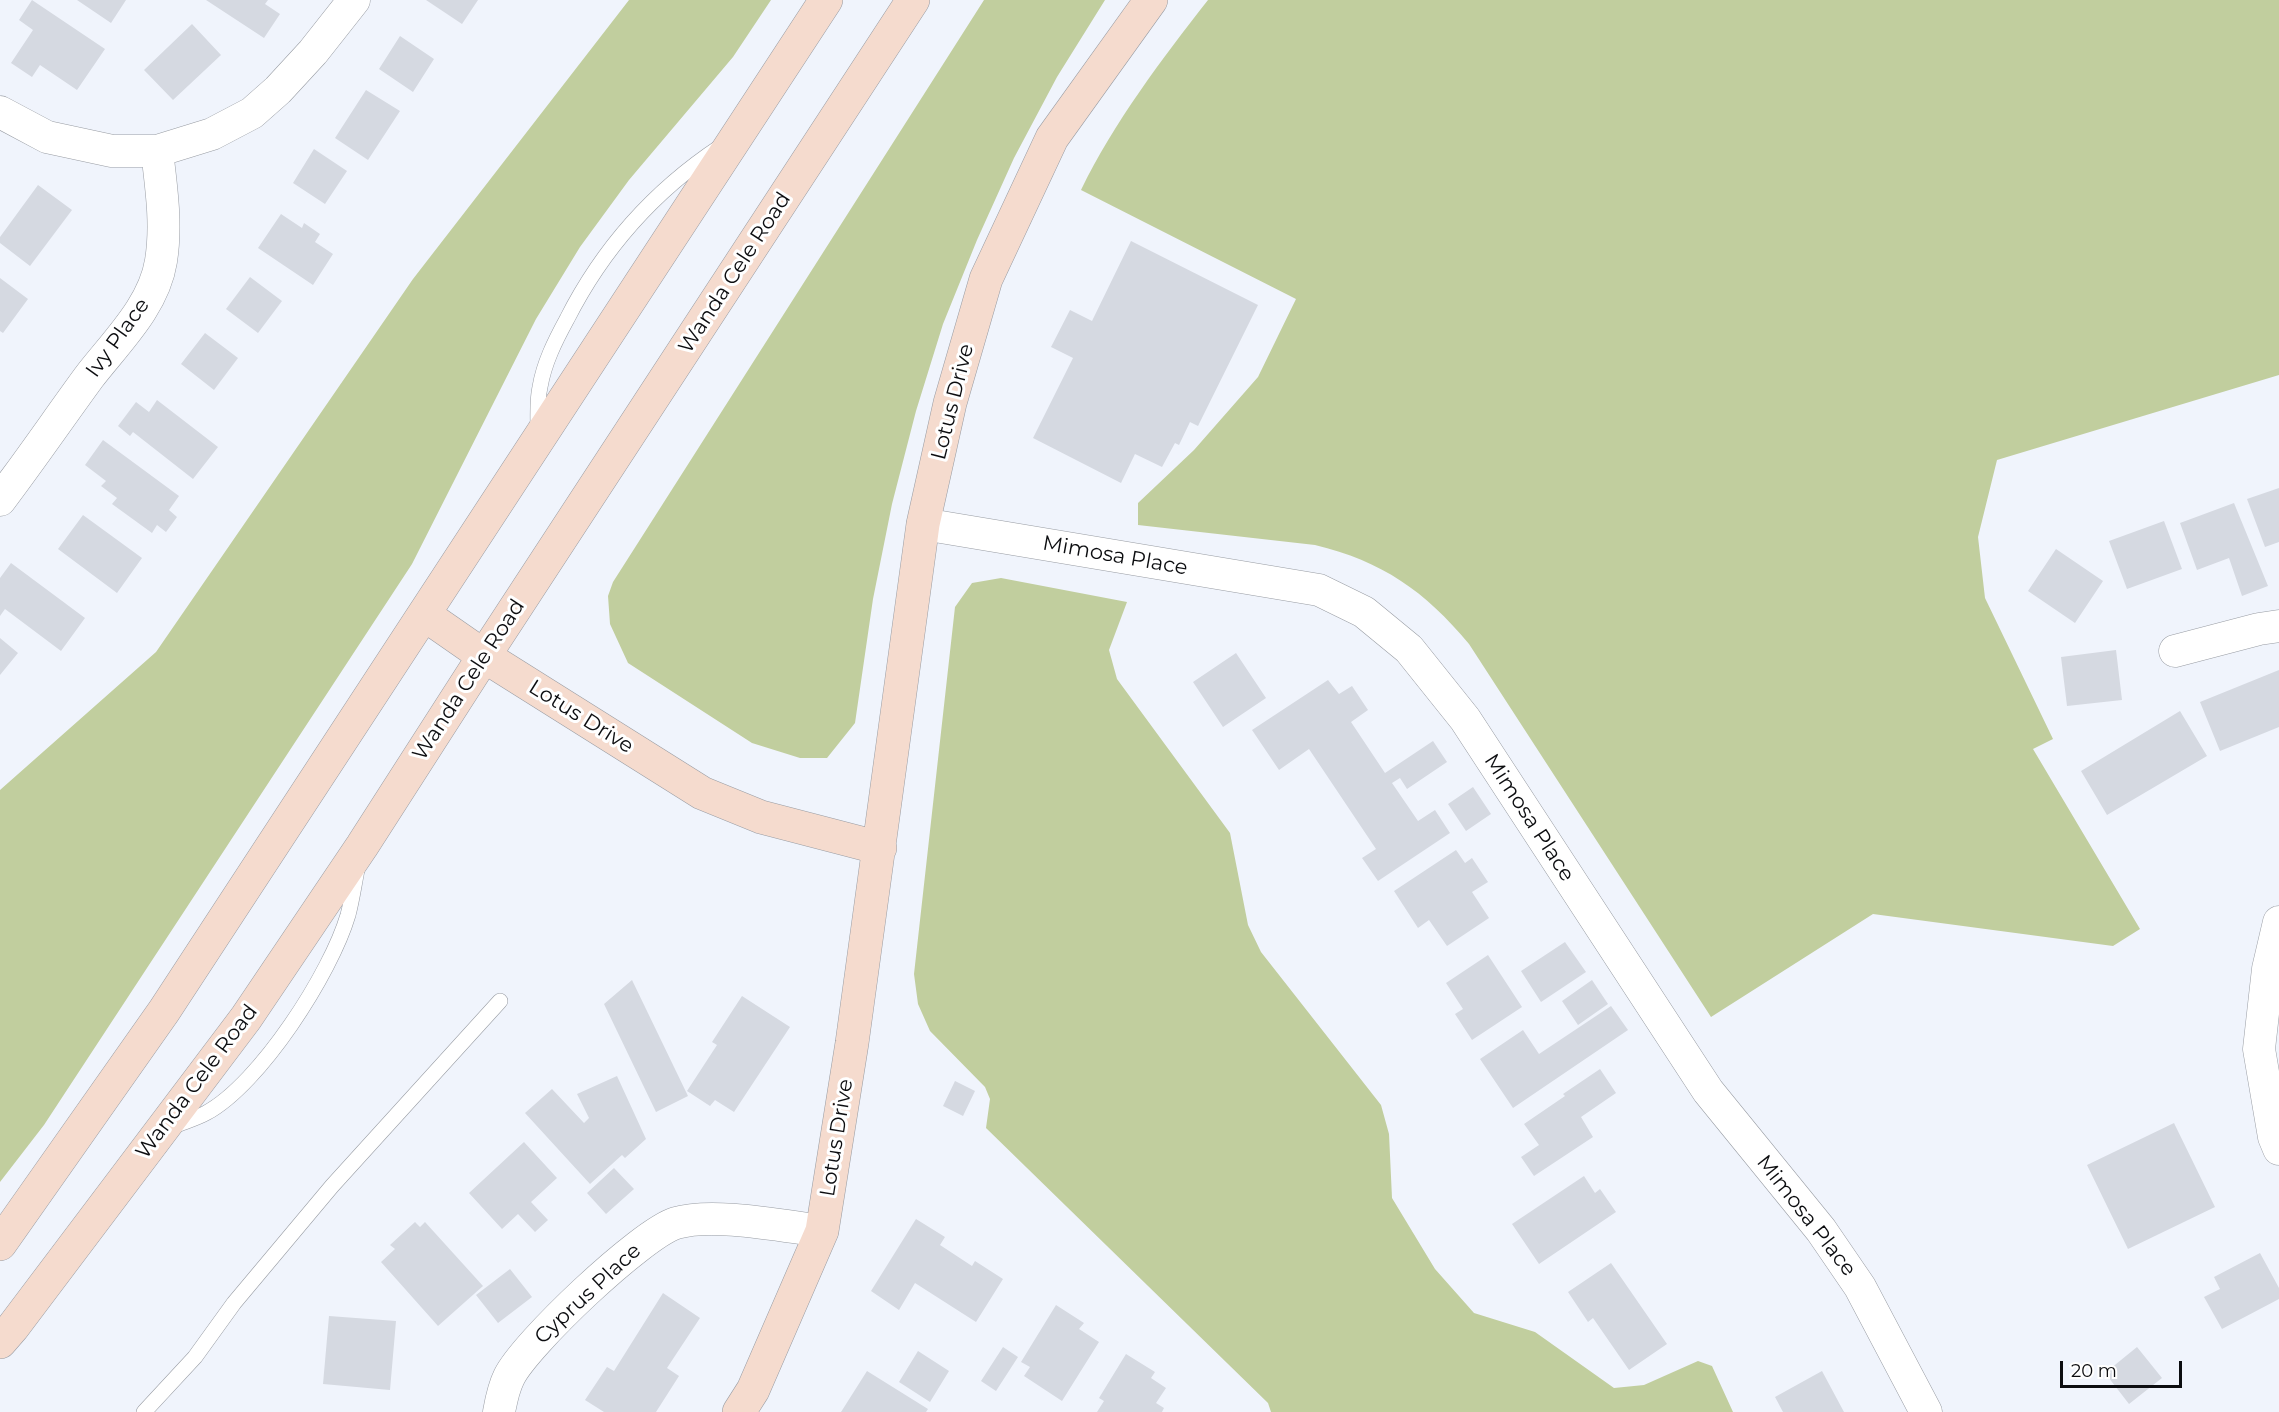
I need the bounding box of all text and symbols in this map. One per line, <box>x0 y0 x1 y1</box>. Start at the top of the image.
street label: Wanda Cele Road <box>674 188 796 358</box>
street label: Ivy Place <box>81 293 155 383</box>
street label: Lotus Drive <box>926 341 980 463</box>
street label: Mimosa Place <box>1041 531 1189 581</box>
street label: Wanda Cele Road <box>408 595 530 765</box>
street label: Lotus Drive <box>524 675 638 759</box>
street label: Mimosa Place <box>1478 750 1580 886</box>
street label: Wanda Cele Road <box>131 1000 263 1164</box>
street label: Lotus Drive <box>815 1077 859 1199</box>
street label: Mimosa Place <box>1751 1150 1861 1282</box>
street label: Cyprus Place <box>530 1238 646 1350</box>
scale bar <box>2063 1349 2184 1387</box>
text: 20 m <box>2071 1360 2117 1382</box>

